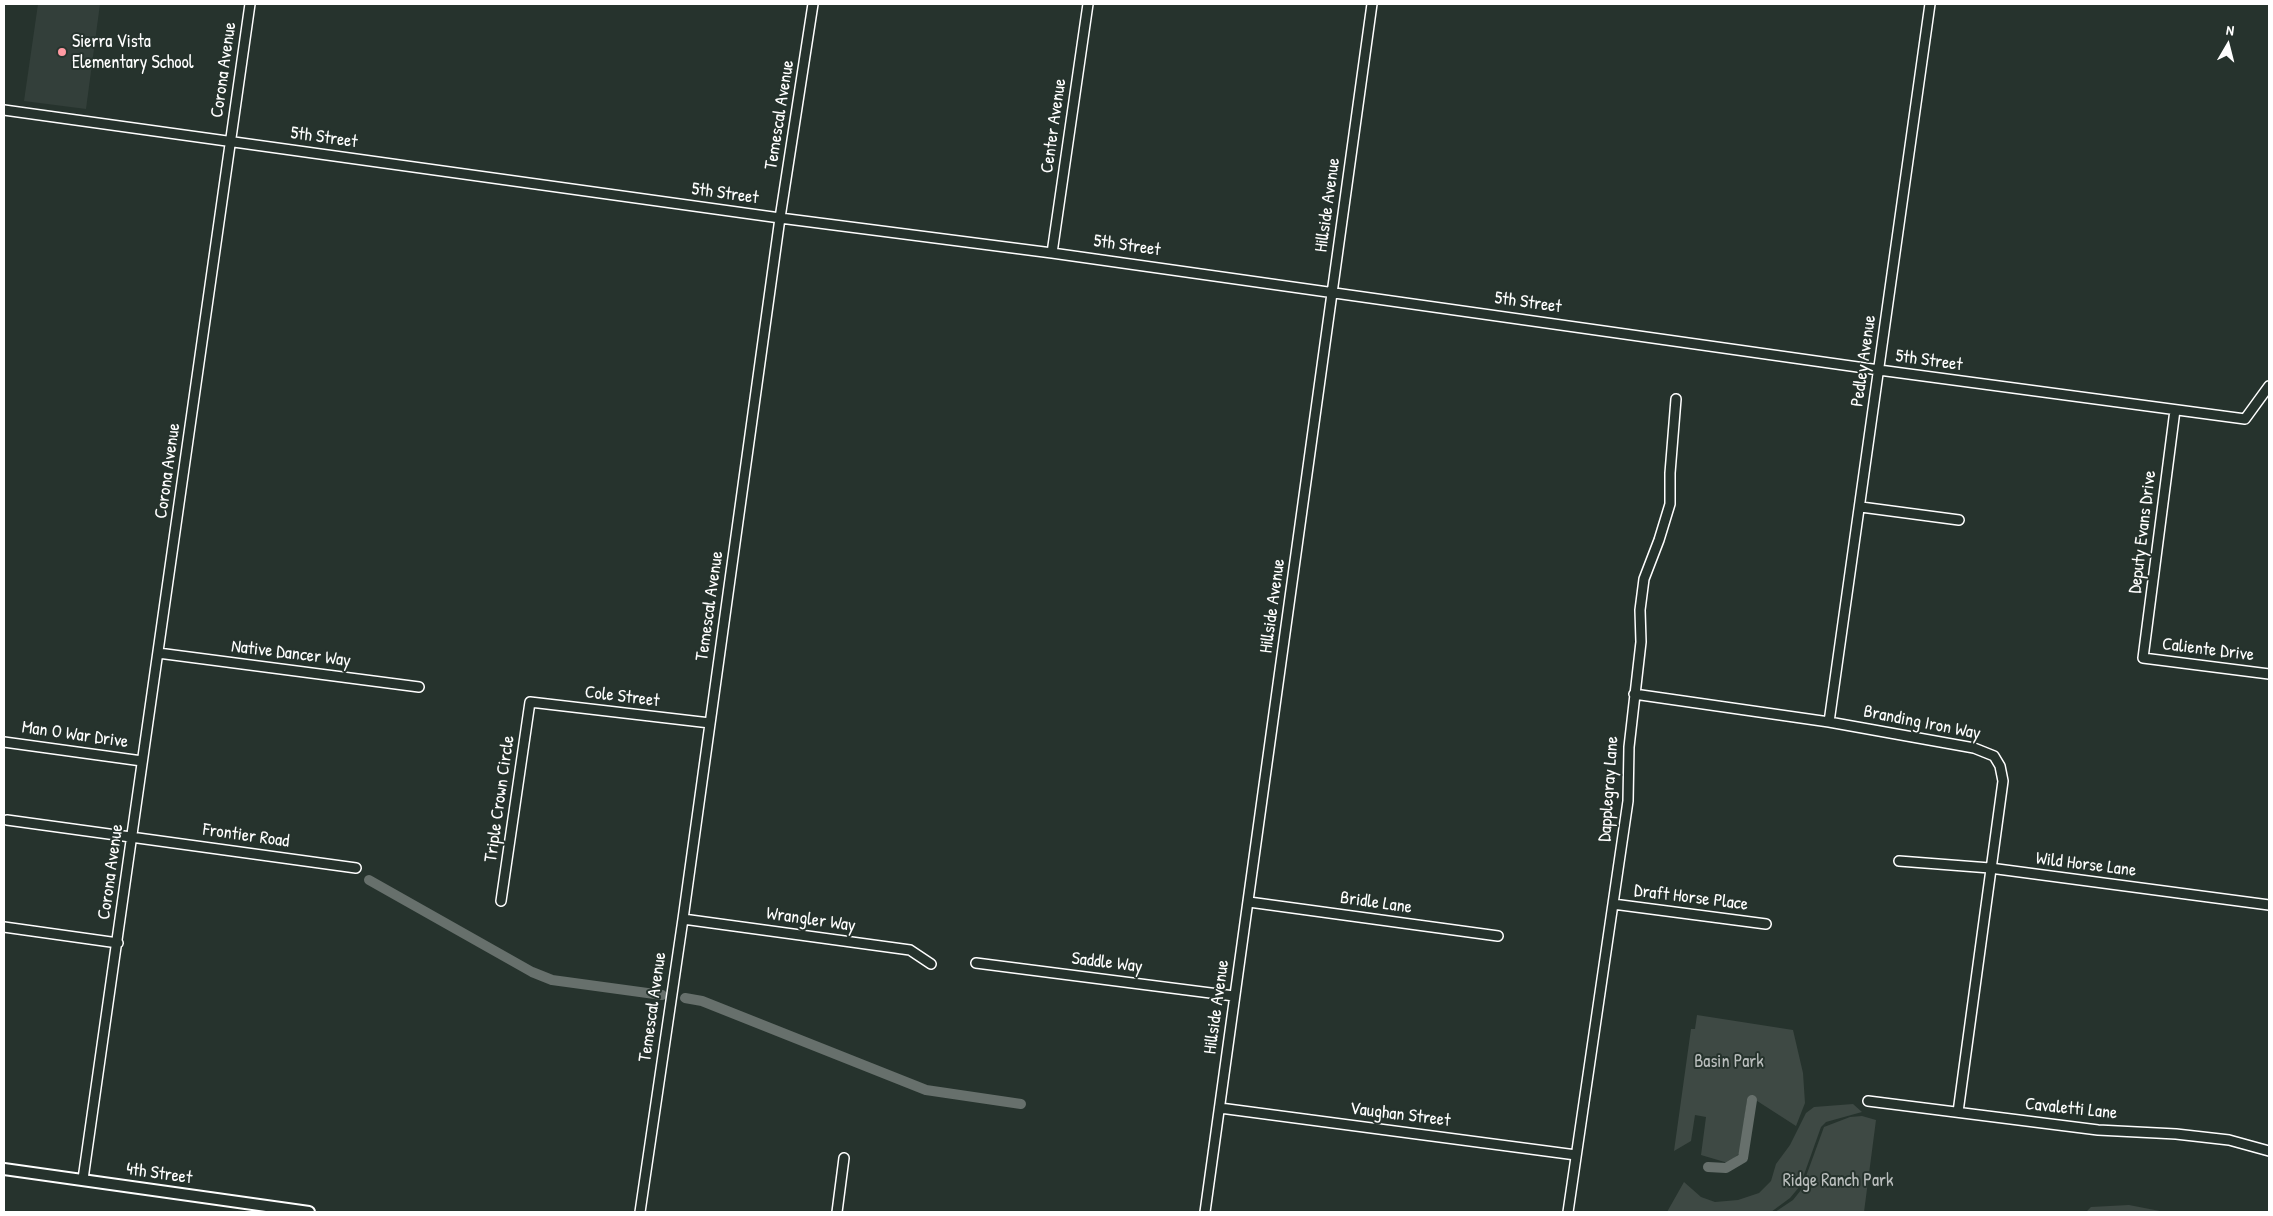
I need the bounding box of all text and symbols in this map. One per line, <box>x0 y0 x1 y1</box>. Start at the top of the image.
north arrow <box>2203 20 2253 70</box>
text: N <box>2225 20 2235 40</box>
street label: Corona Avenue <box>207 21 241 119</box>
place label: Sierra Vista Elementary School <box>72 31 193 74</box>
marker: Sierra Vista Elementary School <box>56 46 68 58</box>
street label: Temescal Avenue <box>761 59 799 171</box>
street label: Center Avenue <box>1037 77 1071 175</box>
street label: 5th Street <box>289 123 359 153</box>
street label: Hillside Avenue <box>1311 156 1345 254</box>
street label: 5th Street <box>690 179 760 209</box>
street label: 5th Street <box>1092 231 1162 261</box>
street label: 5th Street <box>1493 288 1563 318</box>
street label: Pedley Avenue <box>1847 314 1881 408</box>
street label: 5th Street <box>1894 346 1964 376</box>
street label: Corona Avenue <box>151 422 185 520</box>
street label: Deputy Evans Drive <box>2125 469 2161 595</box>
street label: Temescal Avenue <box>692 550 728 662</box>
street label: Hillside Avenue <box>1256 557 1290 655</box>
street label: Caliente Drive <box>2161 634 2255 666</box>
street label: Native Dancer Way <box>230 636 352 672</box>
street label: Cole Street <box>583 682 661 712</box>
street label: Branding Iron Way <box>1862 701 1982 745</box>
street label: Man O War Drive <box>20 717 130 753</box>
street label: Triple Crown Circle <box>480 734 520 864</box>
street label: Dapplegray Lane <box>1595 735 1623 843</box>
street label: Frontier Road <box>201 819 291 853</box>
street label: Corona Avenue <box>94 823 128 921</box>
street label: Wild Horse Lane <box>2035 848 2137 882</box>
street label: Draft Horse Place <box>1633 880 1749 916</box>
street label: Bridle Lane <box>1339 887 1413 919</box>
street label: Wrangler Way <box>765 903 857 937</box>
street label: Saddle Way <box>1070 948 1144 978</box>
street label: Temescal Avenue <box>635 951 671 1063</box>
street label: Hillside Avenue <box>1200 958 1234 1056</box>
park label: Basin Park <box>1694 1051 1764 1073</box>
street label: Cavaletti Lane <box>2024 1093 2118 1125</box>
street label: Vaughan Street <box>1348 1098 1452 1132</box>
street label: 4th Street <box>125 1159 193 1189</box>
park label: Ridge Ranch Park <box>1783 1170 1893 1192</box>

